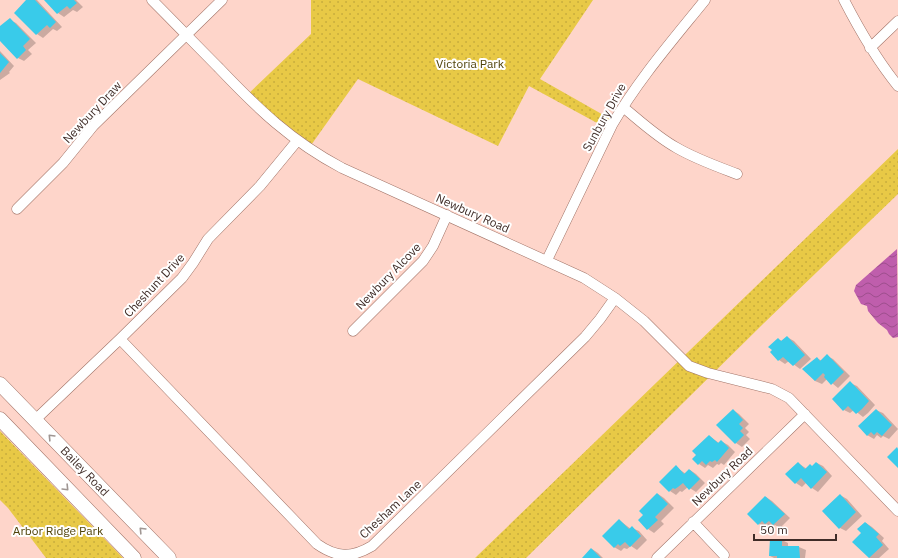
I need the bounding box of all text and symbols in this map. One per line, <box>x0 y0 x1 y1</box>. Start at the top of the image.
park label: Victoria Park <box>436 56 505 71</box>
street label: Newbury Draw <box>59 78 125 146</box>
street label: Sunbury Drive <box>579 80 629 154</box>
street label: Newbury Road <box>434 190 512 236</box>
street label: Newbury Alcove <box>352 239 424 313</box>
street label: Cheshunt Drive <box>121 250 188 320</box>
one-way arrow <box>48 434 56 442</box>
street label: Bailey Road <box>58 443 112 499</box>
street label: Newbury Road <box>688 443 756 509</box>
street label: Chesham Lane <box>356 476 424 541</box>
one-way arrow <box>61 483 69 491</box>
scale bar <box>754 516 836 542</box>
text: 50 m <box>760 522 788 537</box>
park label: Arbor Ridge Park <box>13 523 104 538</box>
one-way arrow <box>139 527 147 535</box>

